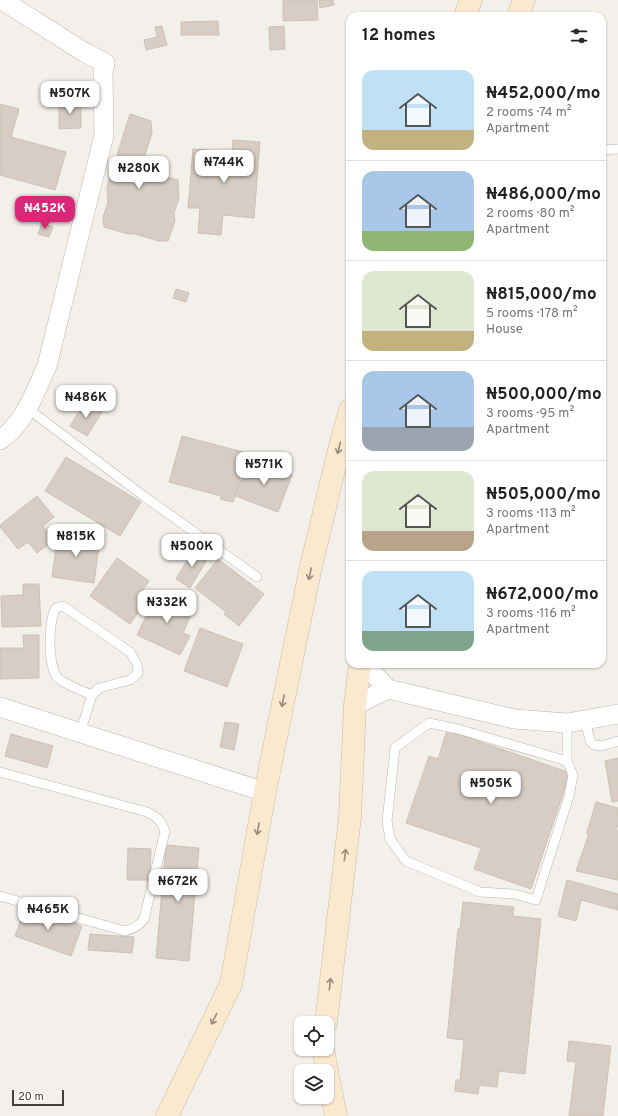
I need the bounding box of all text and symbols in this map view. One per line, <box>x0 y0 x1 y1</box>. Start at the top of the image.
text: 12 homes <box>362 25 436 47</box>
icon: filters <box>568 25 590 47</box>
pin: ₦507K <box>42 81 98 115</box>
text: ₦452,000/mo <box>486 83 601 105</box>
text: ₦507K <box>49 86 91 102</box>
icon: home <box>394 86 442 134</box>
text: 2 rooms · 74 m² <box>486 105 571 121</box>
text: Apartment <box>486 121 549 137</box>
pin: ₦744K <box>196 150 252 184</box>
text: ₦744K <box>204 155 244 171</box>
pin: ₦280K <box>111 156 167 190</box>
text: ₦280K <box>118 161 160 177</box>
text: ₦486,000/mo <box>486 184 601 206</box>
icon: home <box>394 187 442 235</box>
pin: ₦452K <box>17 196 73 230</box>
text: ₦452K <box>24 201 66 217</box>
text: 2 rooms · 80 m² <box>486 206 575 222</box>
text: Apartment <box>486 222 549 238</box>
text: ₦815,000/mo <box>486 284 597 306</box>
icon: home <box>394 287 442 335</box>
text: 5 rooms · 178 m² <box>486 306 578 322</box>
text: House <box>486 322 523 338</box>
text: ₦500,000/mo <box>486 384 602 406</box>
pin: ₦486K <box>58 385 114 419</box>
icon: home <box>394 387 442 435</box>
text: ₦486K <box>65 390 107 406</box>
text: 3 rooms · 95 m² <box>486 406 574 422</box>
text: Apartment <box>486 422 549 438</box>
one-way arrow <box>335 441 343 454</box>
pin: ₦571K <box>236 452 292 486</box>
text: ₦571K <box>245 457 283 473</box>
text: ₦505,000/mo <box>486 484 601 506</box>
icon: home <box>394 487 442 535</box>
text: 3 rooms · 113 m² <box>486 506 576 522</box>
text: Apartment <box>486 522 549 538</box>
pin: ₦815K <box>48 524 104 558</box>
text: ₦815K <box>56 529 96 545</box>
pin: ₦500K <box>164 534 220 568</box>
text: ₦500K <box>171 539 213 555</box>
one-way arrow <box>305 567 313 580</box>
text: ₦672,000/mo <box>486 584 599 606</box>
icon: home <box>394 587 442 635</box>
pin: ₦332K <box>139 590 195 624</box>
text: ₦332K <box>146 595 188 611</box>
text: 3 rooms · 116 m² <box>486 606 576 622</box>
text: Apartment <box>486 622 549 638</box>
one-way arrow <box>279 694 287 707</box>
pin: ₦505K <box>463 771 519 805</box>
text: ₦505K <box>470 776 512 792</box>
one-way arrow <box>254 822 262 835</box>
one-way arrow <box>341 849 349 862</box>
pin: ₦672K <box>150 869 206 903</box>
text: ₦672K <box>158 874 198 890</box>
pin: ₦465K <box>20 897 76 931</box>
text: ₦465K <box>27 902 69 918</box>
one-way arrow <box>326 978 334 991</box>
one-way arrow <box>210 1012 217 1024</box>
map controls <box>294 1016 334 1104</box>
button: locate <box>294 1016 334 1056</box>
button: layers <box>294 1064 334 1104</box>
scale bar <box>12 1088 64 1107</box>
text: 20 m <box>18 1090 44 1104</box>

